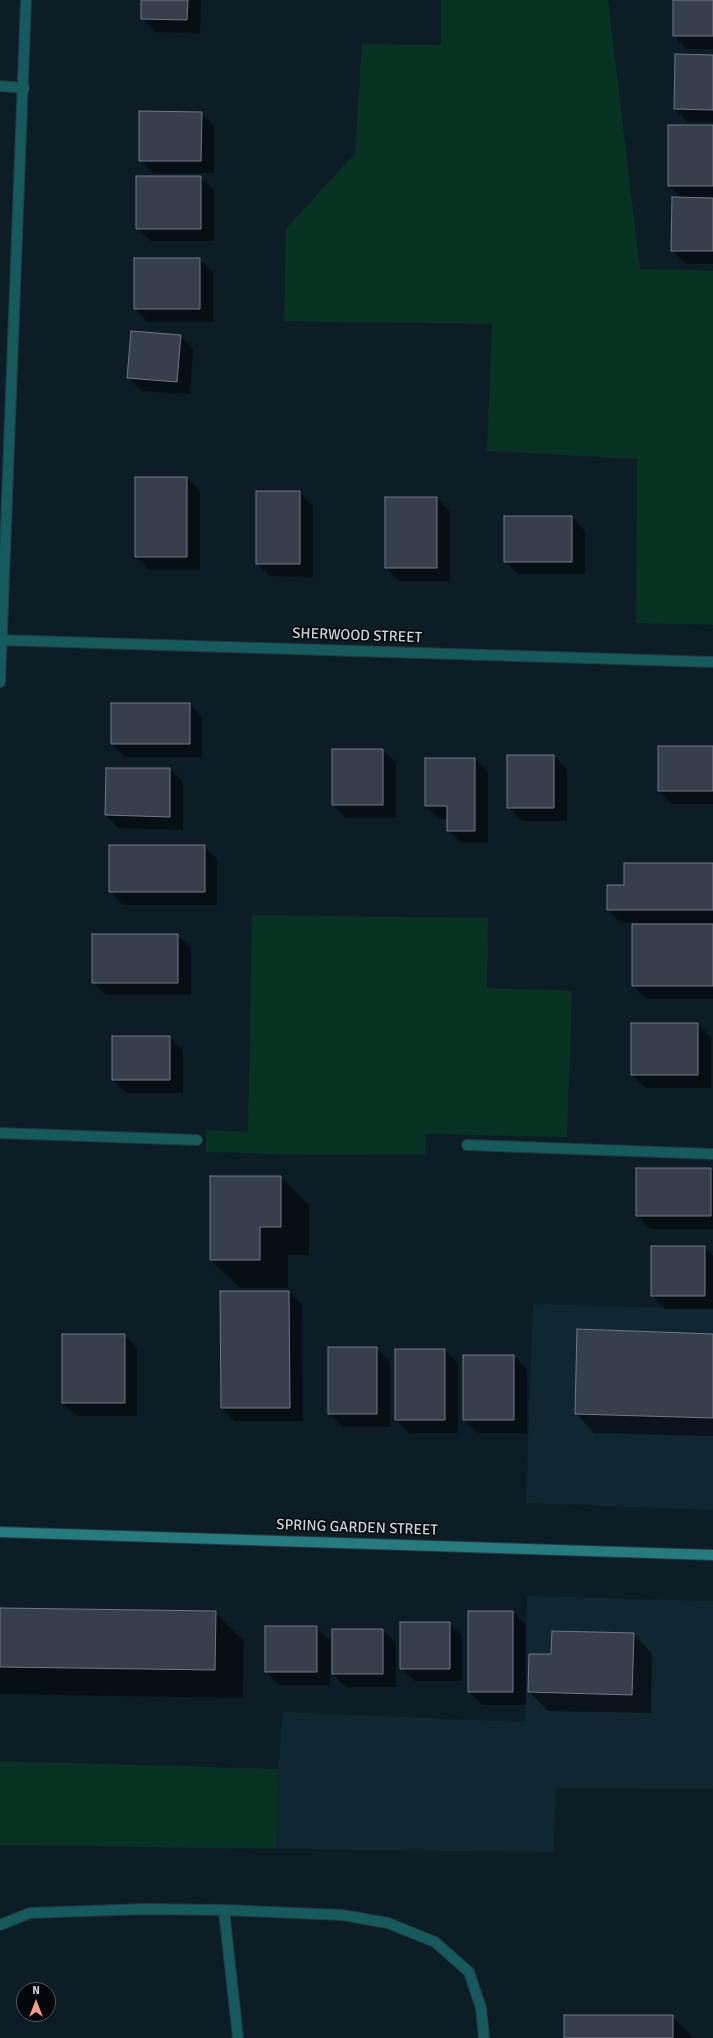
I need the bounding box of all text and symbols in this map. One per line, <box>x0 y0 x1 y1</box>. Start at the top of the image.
street label: SHERWOOD STREET <box>292 625 422 647</box>
street label: SPRING GARDEN STREET <box>276 1516 438 1540</box>
north arrow <box>16 1982 56 2022</box>
text: N <box>32 1984 40 1997</box>

